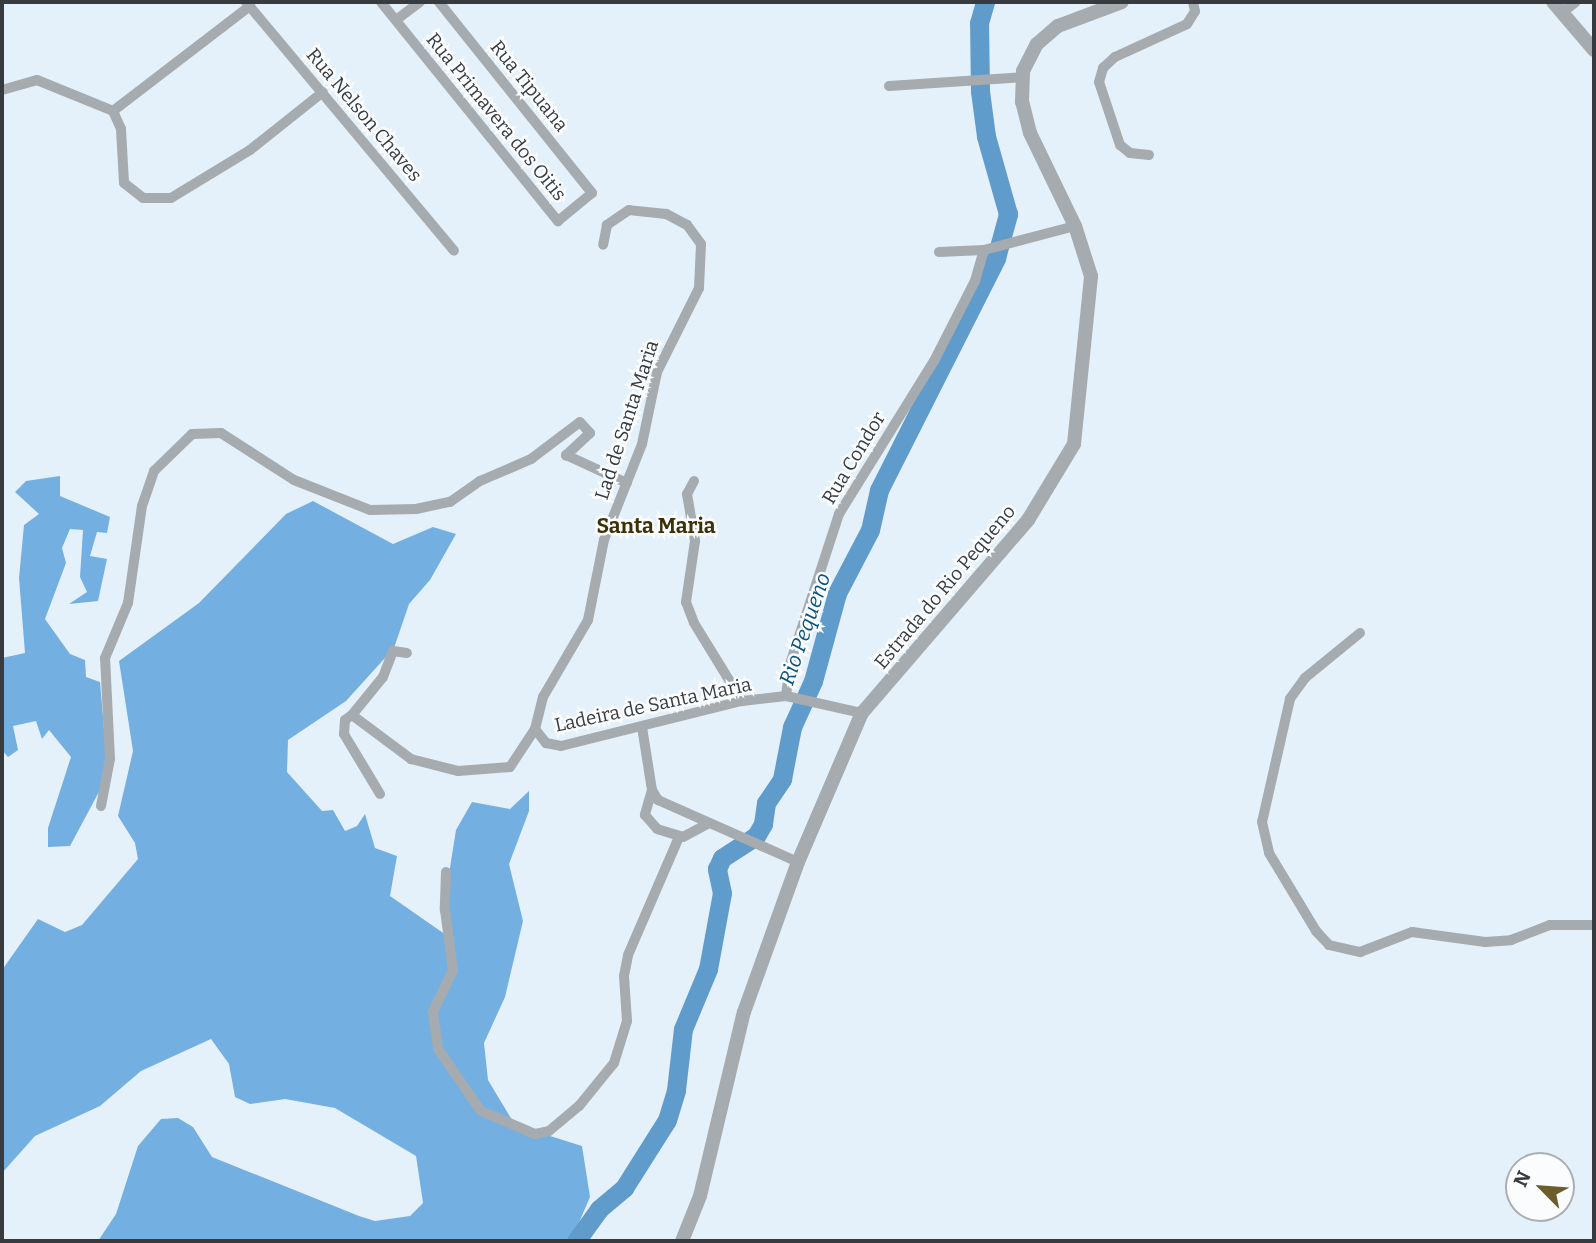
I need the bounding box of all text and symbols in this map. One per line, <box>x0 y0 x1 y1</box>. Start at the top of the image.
street label: Rua Primavera dos Oitis <box>421 28 571 206</box>
street label: Rua Tipuana <box>485 36 573 136</box>
street label: Rua Nelson Chaves <box>302 44 426 186</box>
street label: Lad de Santa Maria <box>590 337 664 503</box>
street label: Rua Condor <box>818 408 890 508</box>
street label: Estrada do Rio Pequeno <box>870 500 1020 674</box>
district label: Santa Maria <box>596 513 716 539</box>
water label: Rio Pequeno <box>774 570 836 688</box>
street label: Ladeira de Santa Maria <box>553 673 753 737</box>
north arrow <box>1505 1152 1575 1222</box>
text: N <box>1509 1167 1536 1190</box>

